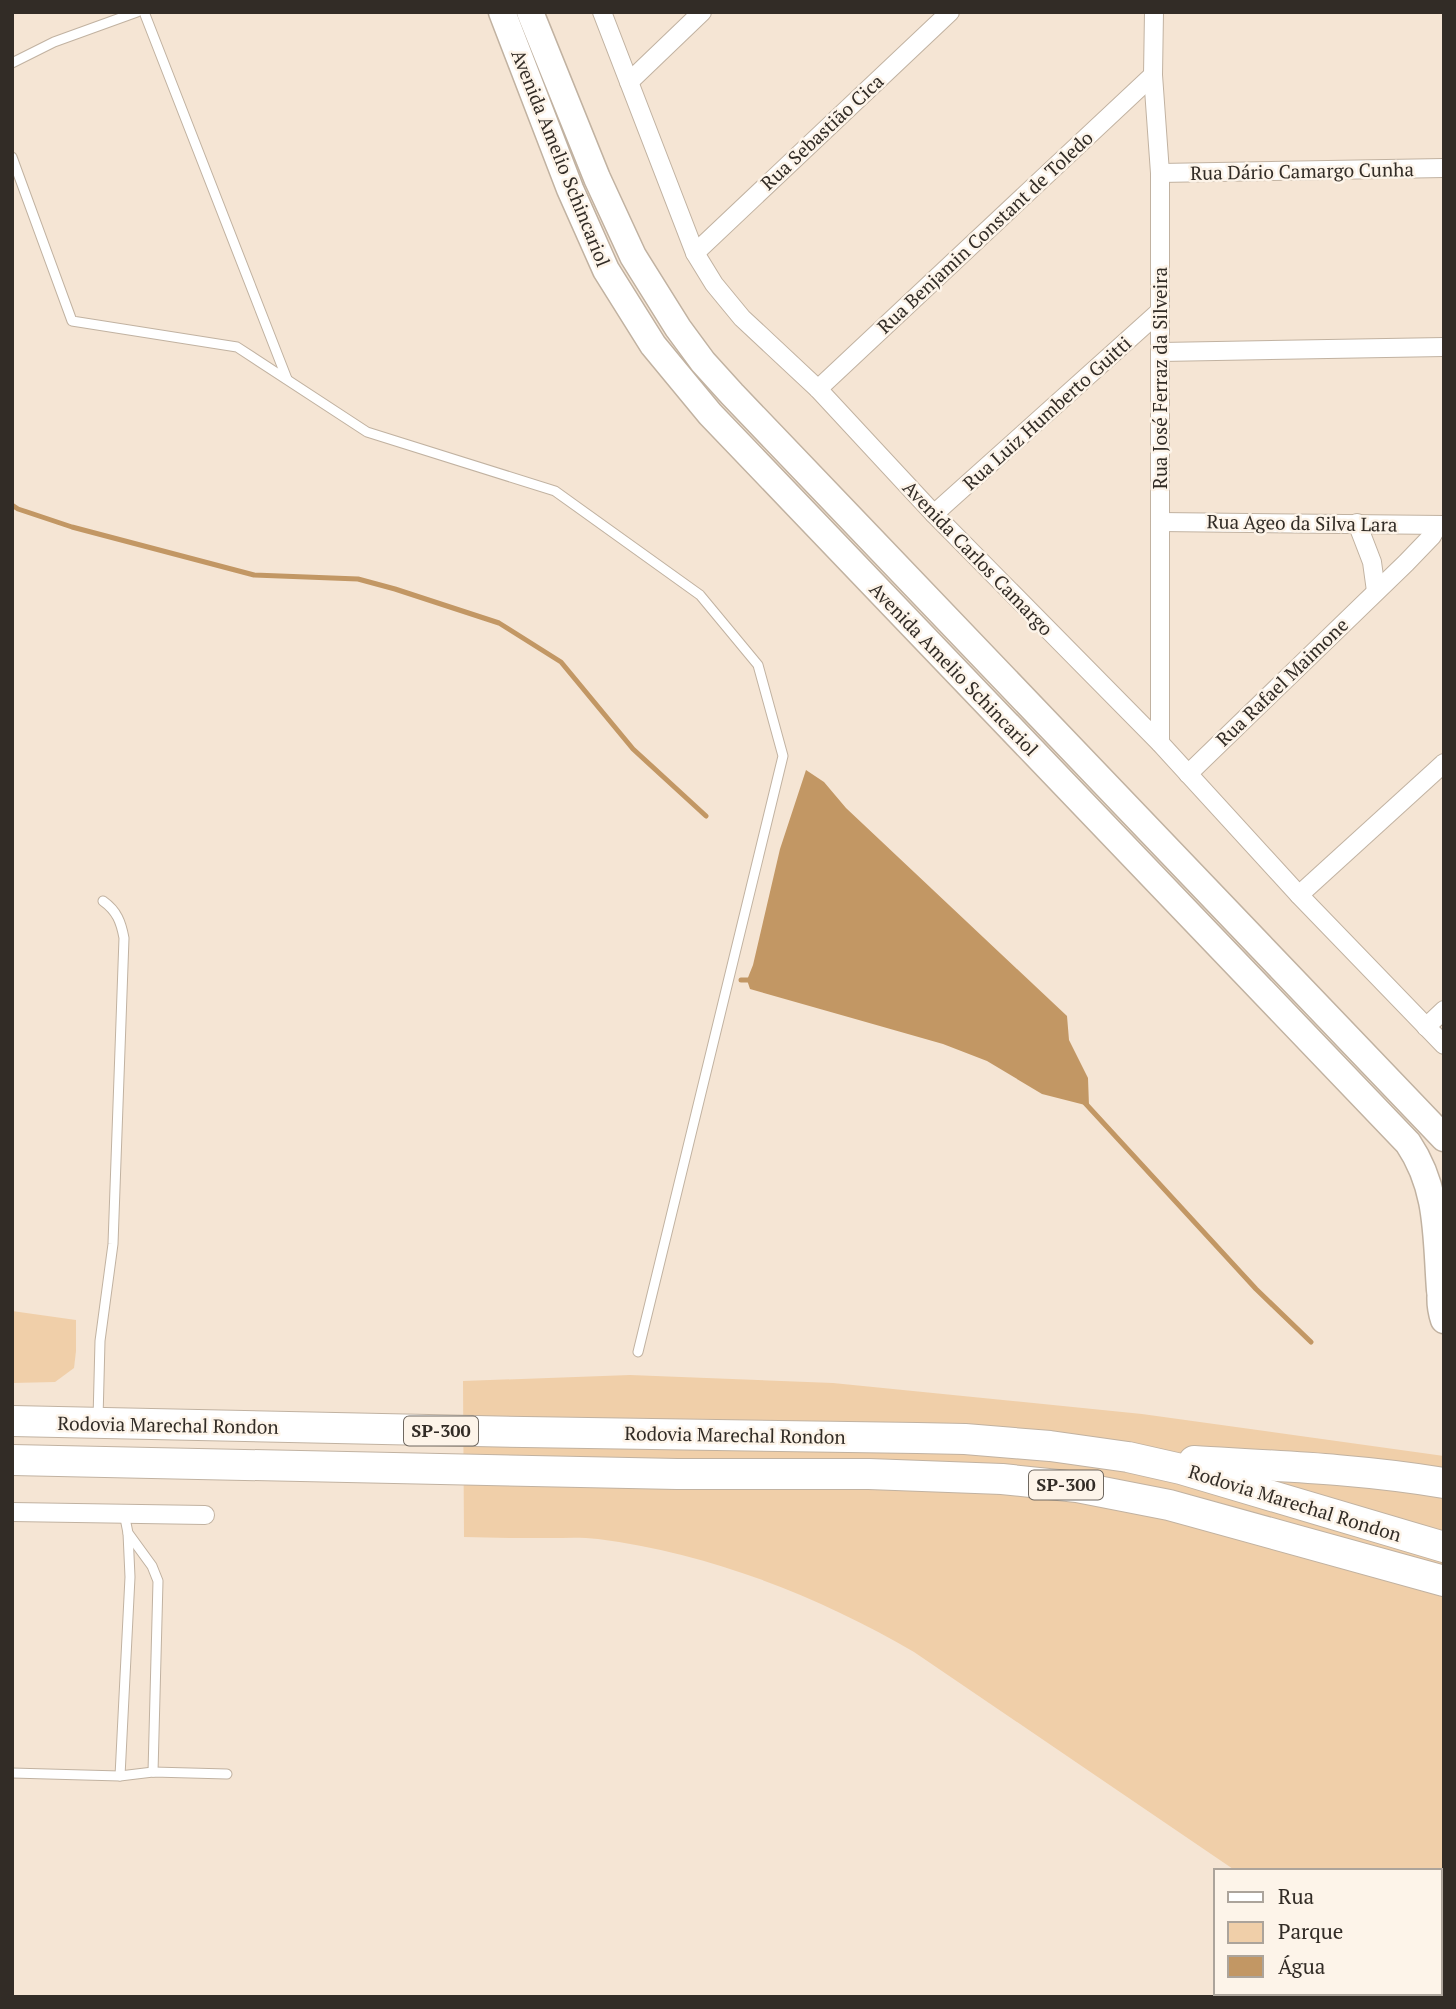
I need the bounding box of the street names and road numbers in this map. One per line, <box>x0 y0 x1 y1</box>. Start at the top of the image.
street label: Avenida Amelio Schincariol <box>506 45 617 270</box>
street label: Rua Sebastião Cica <box>755 68 889 195</box>
street label: Rua Benjamin Constant de Toledo <box>871 125 1098 338</box>
street label: Rua Dário Camargo Cunha <box>1190 156 1415 185</box>
street label: Rua José Ferraz da Silveira <box>1147 266 1172 489</box>
street label: Rua Luiz Humberto Guitti <box>957 330 1136 495</box>
street label: Avenida Carlos Camargo <box>898 475 1059 640</box>
street label: Rua Ageo da Silva Lara <box>1206 508 1398 537</box>
street label: Avenida Amelio Schincariol <box>865 576 1044 761</box>
street label: Rua Rafael Maimone <box>1210 612 1353 751</box>
street label: Rodovia Marechal Rondon <box>57 1410 279 1439</box>
road number: SP-300 <box>404 1416 478 1446</box>
street label: Rodovia Marechal Rondon <box>624 1420 846 1449</box>
street label: Rodovia Marechal Rondon <box>1186 1458 1405 1547</box>
road number: SP-300 <box>1029 1470 1103 1500</box>

